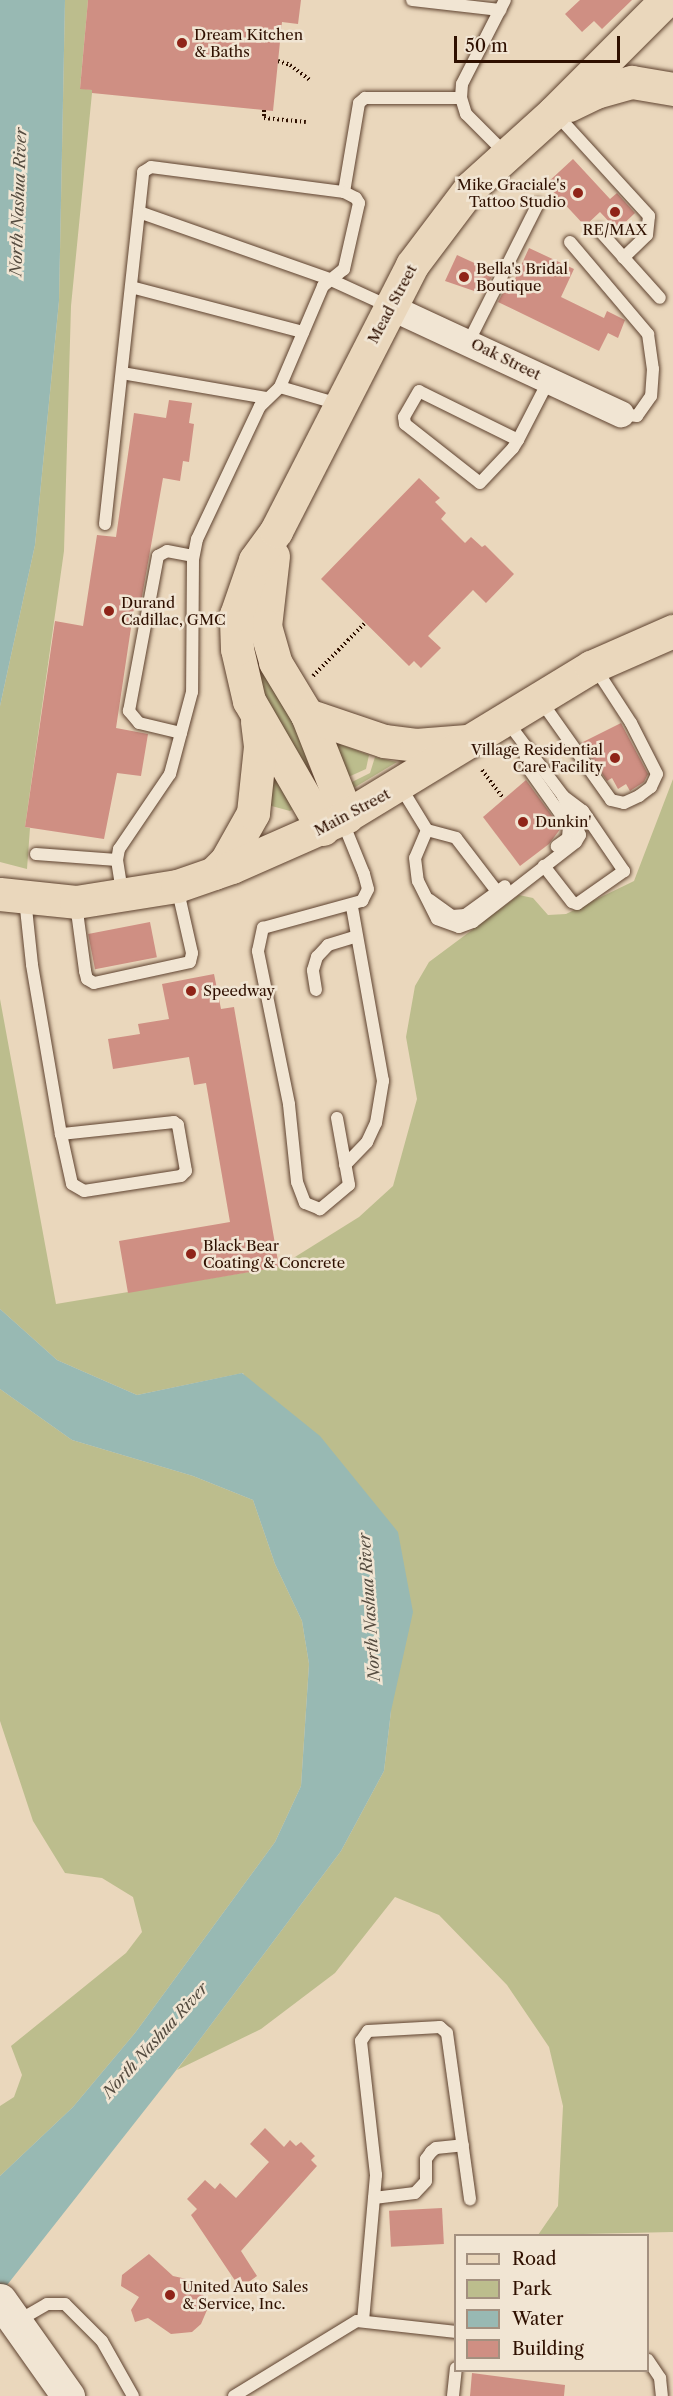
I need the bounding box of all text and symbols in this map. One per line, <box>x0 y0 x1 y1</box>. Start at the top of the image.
scale bar <box>457 24 624 62</box>
place label: Dream Kitchen & Baths <box>194 25 303 60</box>
text: 50 m <box>465 35 508 57</box>
marker: Dream Kitchen & Baths <box>175 36 189 50</box>
water label: North Nashua River <box>6 127 30 277</box>
place label: Mike Graciale's Tattoo Studio <box>457 175 566 210</box>
marker: Mike Graciale's Tattoo Studio <box>571 186 585 200</box>
marker: RE/MAX <box>608 205 622 219</box>
place label: RE/MAX <box>583 221 647 239</box>
place label: Bella's Bridal Boutique <box>476 259 568 294</box>
street label: Mead Street <box>364 261 420 347</box>
marker: Bella's Bridal Boutique <box>457 270 471 284</box>
street label: Oak Street <box>468 334 544 384</box>
place label: Durand Cadillac, GMC <box>121 593 225 628</box>
marker: Durand Cadillac, GMC <box>102 604 116 618</box>
place label: Village Residential Care Facility <box>471 740 603 775</box>
marker: Village Residential Care Facility <box>608 751 622 765</box>
street label: Main Street <box>311 784 393 840</box>
place label: Dunkin' <box>535 813 591 831</box>
marker: Dunkin' <box>516 815 530 829</box>
place label: Speedway <box>203 982 275 1000</box>
marker: Speedway <box>184 984 198 998</box>
place label: Black Bear Coating & Concrete <box>203 1236 345 1271</box>
marker: Black Bear Coating & Concrete <box>184 1247 198 1261</box>
water label: North Nashua River <box>354 1532 384 1682</box>
water label: North Nashua River <box>98 1978 212 2102</box>
legend <box>454 2234 649 2372</box>
text: Road <box>512 2248 557 2270</box>
place label: United Auto Sales & Service, Inc. <box>182 2277 309 2312</box>
text: Park <box>512 2278 551 2300</box>
marker: United Auto Sales & Service, Inc. <box>163 2288 177 2302</box>
text: Water <box>512 2308 564 2330</box>
text: Building <box>512 2338 584 2360</box>

